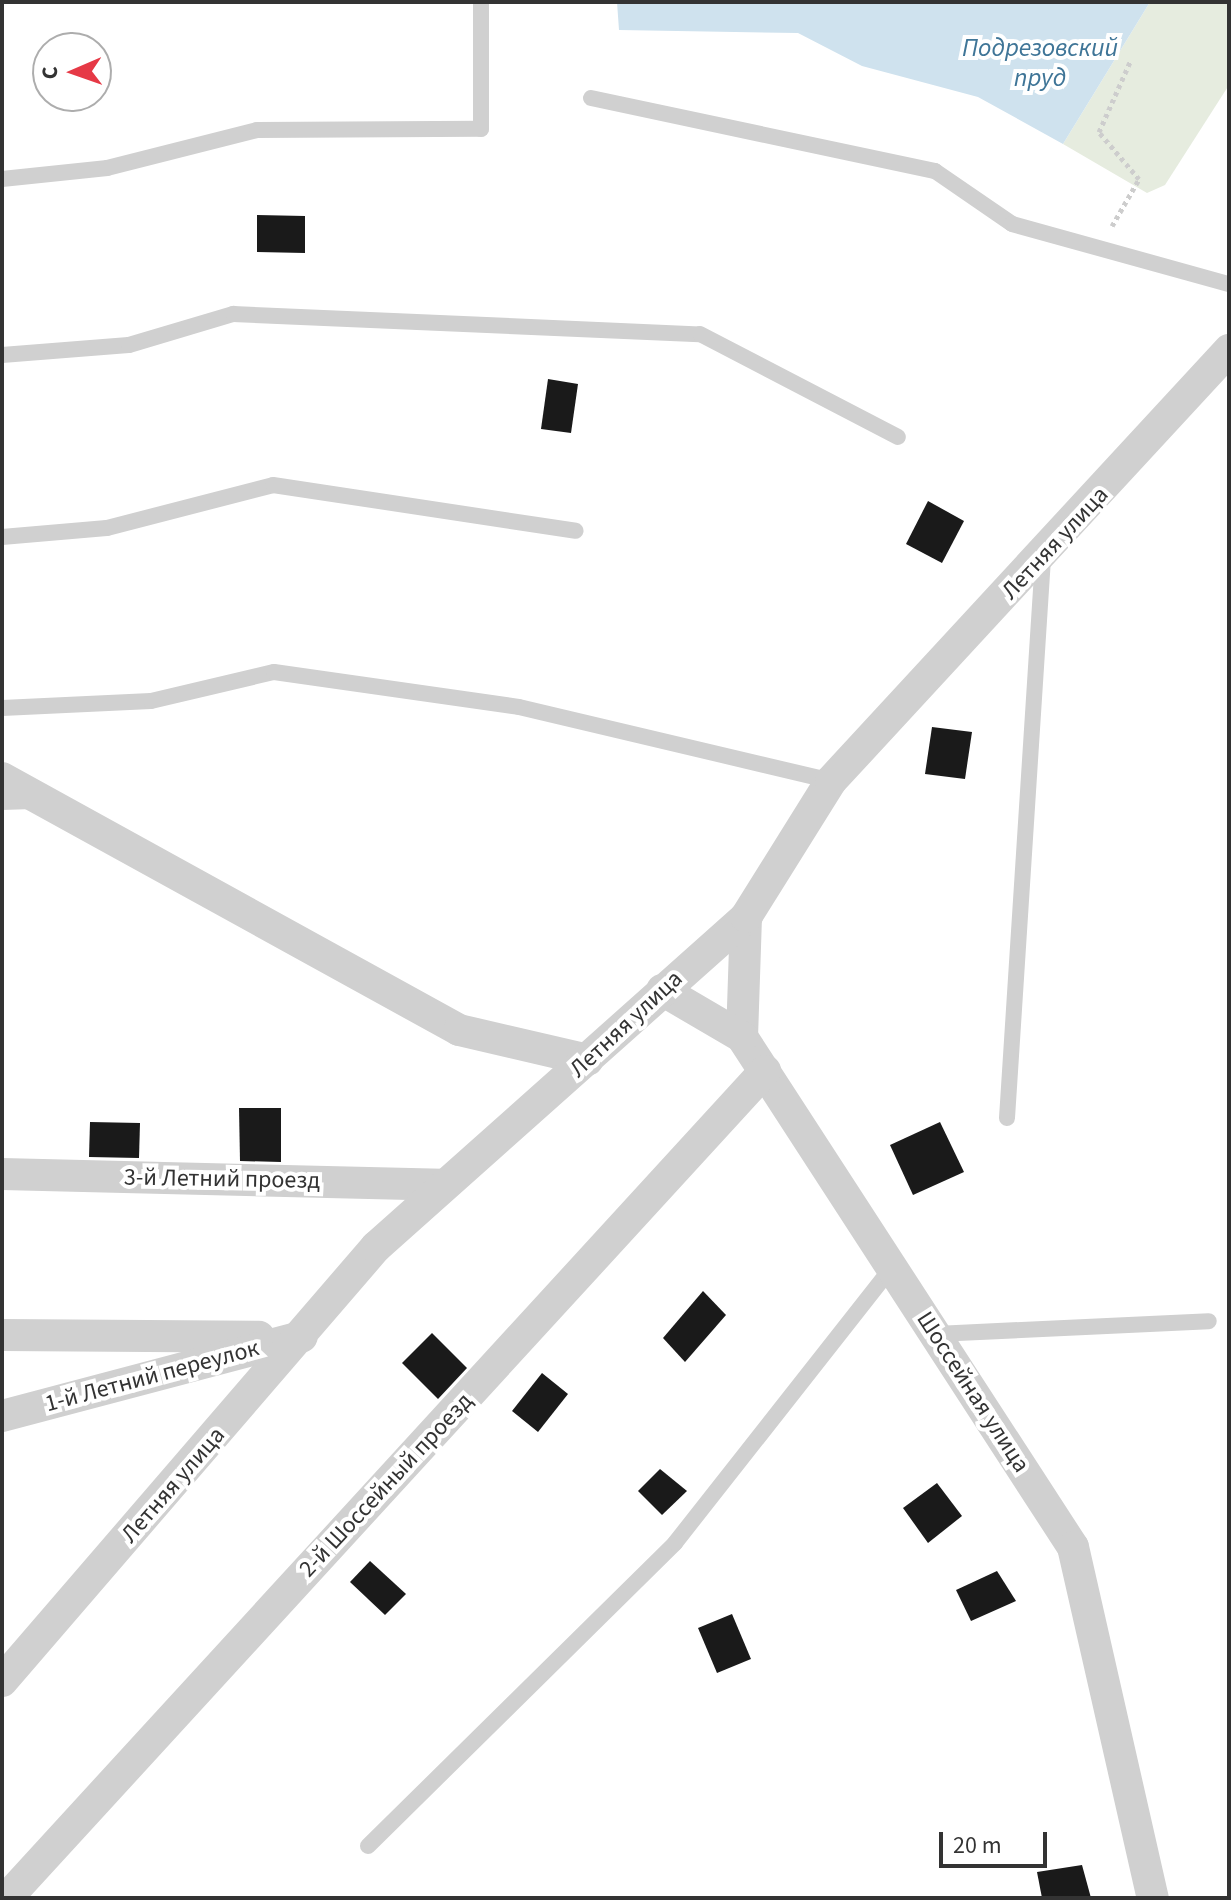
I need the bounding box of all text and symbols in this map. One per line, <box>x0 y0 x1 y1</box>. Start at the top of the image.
north arrow <box>32 32 112 112</box>
water label: Подрезовский пруд <box>962 32 1118 94</box>
text: С <box>34 66 66 80</box>
street label: Летняя улица <box>995 481 1115 605</box>
street label: Летняя улица <box>564 964 688 1084</box>
street label: 3-й Летний проезд <box>124 1163 320 1195</box>
street label: Шоссейная улица <box>910 1306 1036 1478</box>
street label: 1-й Летний переулок <box>42 1334 262 1418</box>
street label: 2-й Шоссейный проезд <box>293 1387 479 1583</box>
street label: Летняя улица <box>115 1421 231 1549</box>
scale bar <box>943 1816 1051 1866</box>
text: 20 m <box>953 1828 1002 1863</box>

